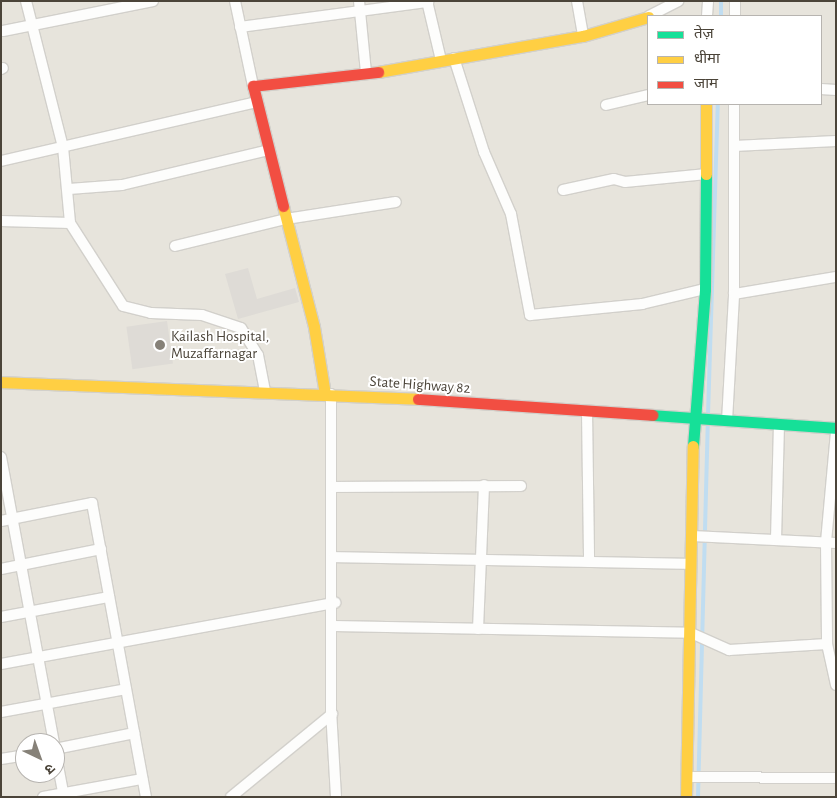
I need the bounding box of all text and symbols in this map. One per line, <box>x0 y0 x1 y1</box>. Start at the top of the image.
legend <box>647 15 822 105</box>
text: तेज़ <box>694 26 714 41</box>
text: धीमा <box>694 51 720 66</box>
text: जाम <box>694 76 718 91</box>
place label: Kailash Hospital, Muzaffarnagar <box>171 327 269 362</box>
marker: Kailash Hospital, Muzaffarnagar <box>153 338 167 352</box>
street label: State Highway 82 <box>369 373 471 397</box>
north arrow <box>15 733 65 783</box>
text: उ <box>42 760 57 776</box>

